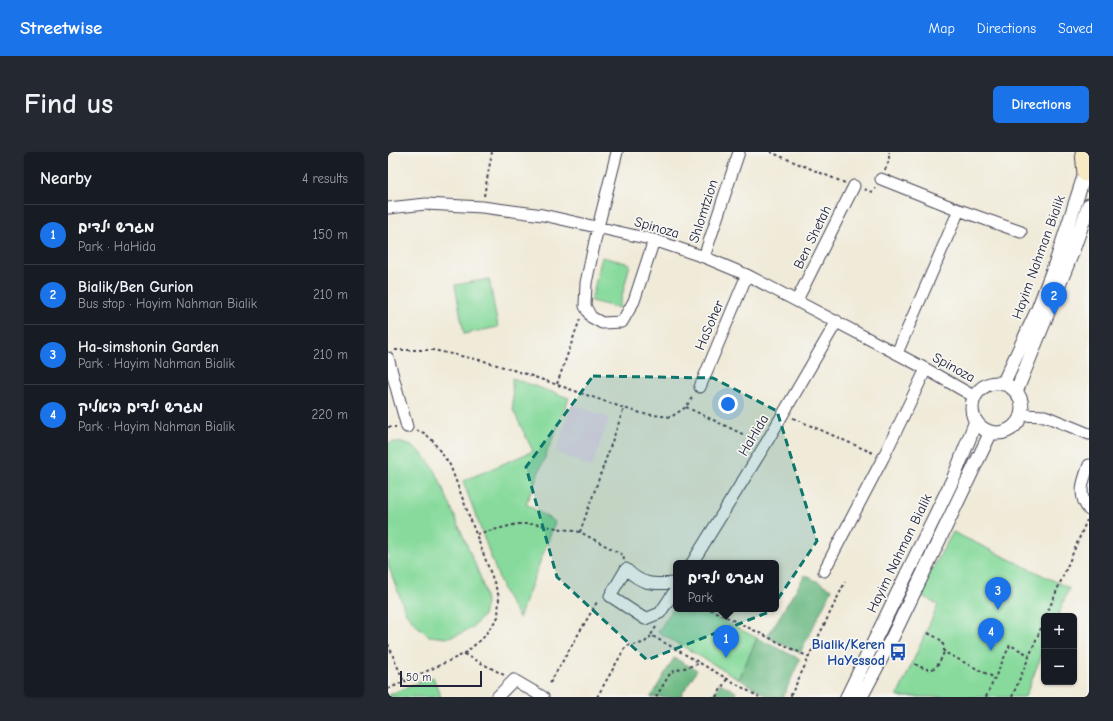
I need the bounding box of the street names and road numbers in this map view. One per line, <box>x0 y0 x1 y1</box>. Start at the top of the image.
street label: Shlomtzion <box>685 177 722 245</box>
street label: Hayim Nahman Bialik <box>1008 193 1069 321</box>
street label: Ben Shetah <box>790 203 835 272</box>
street label: Spinoza <box>632 213 681 242</box>
street label: HaSoher <box>691 297 728 353</box>
street label: Spinoza <box>929 349 978 386</box>
street label: HaHida <box>734 411 772 459</box>
street label: Hayim Nahman Bialik <box>863 491 936 616</box>

